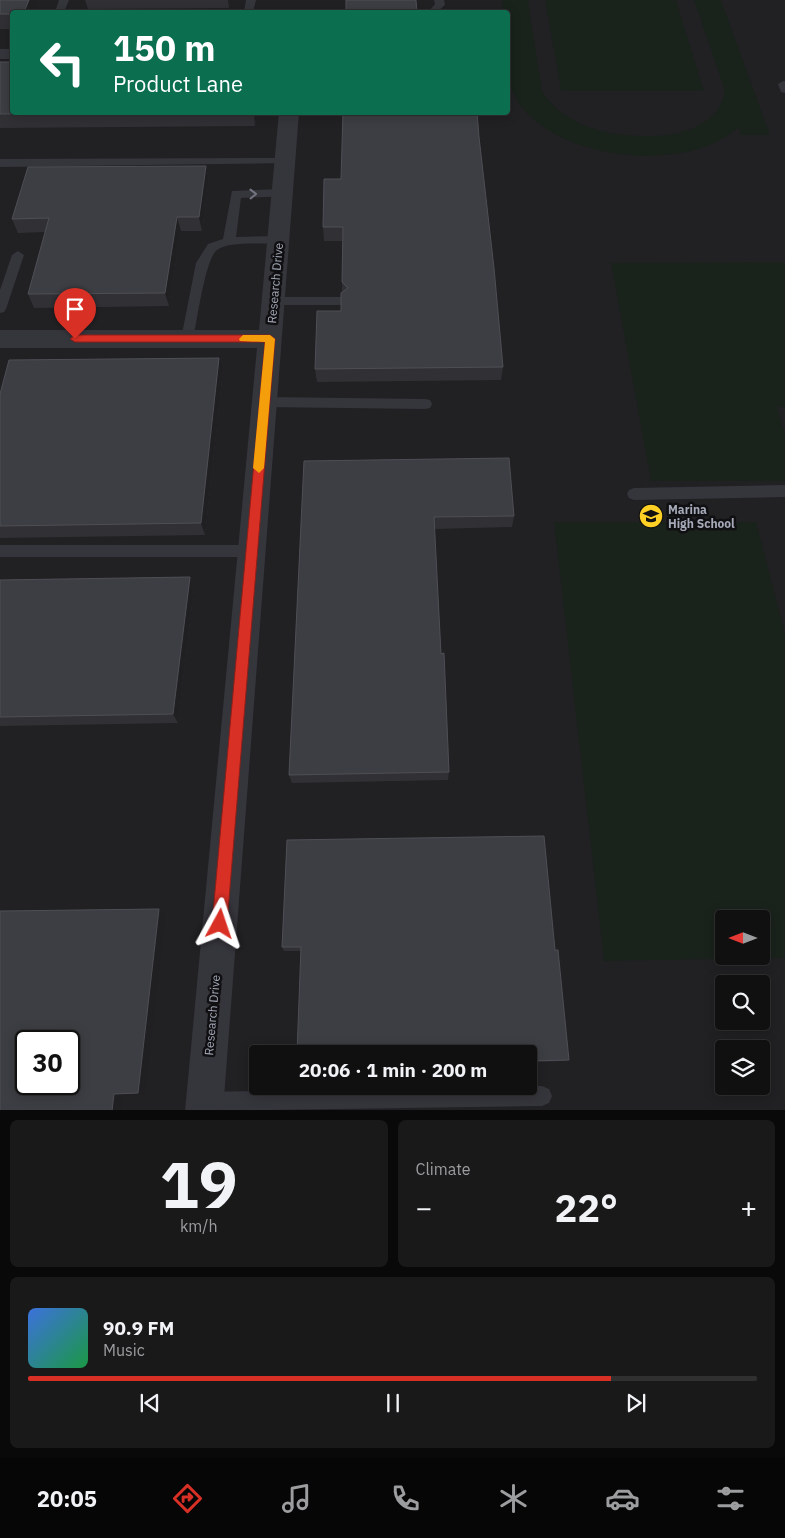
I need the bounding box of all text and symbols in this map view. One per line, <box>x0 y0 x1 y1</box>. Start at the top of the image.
text: 150 m <box>113 25 216 71</box>
icon: left <box>30 30 95 95</box>
text: Product Lane <box>113 69 243 98</box>
one-way arrow <box>250 189 257 199</box>
street label: Research Drive <box>264 242 286 324</box>
pin <box>54 288 96 339</box>
icon: arrive <box>61 295 89 323</box>
place label: Marina High School <box>668 502 735 531</box>
school or university icon: Marina High School <box>638 503 664 529</box>
position arrow <box>193 897 245 949</box>
north arrow <box>715 910 770 965</box>
map controls <box>715 910 770 1095</box>
street label: Research Drive <box>201 974 223 1056</box>
button: search <box>715 975 770 1030</box>
speed limit sign: 30 <box>15 1030 80 1095</box>
button: layers <box>715 1040 770 1095</box>
text: 20:06 · 1 min · 200 m <box>299 1058 487 1082</box>
text: 19 <box>160 1141 238 1226</box>
text: Climate <box>416 1159 471 1179</box>
text: 22° <box>555 1183 618 1232</box>
text: − <box>416 1189 432 1226</box>
text: + <box>740 1189 757 1226</box>
text: km/h <box>180 1216 218 1236</box>
text: 90.9 FM <box>103 1316 174 1340</box>
text: Music <box>103 1340 145 1360</box>
icon: previous <box>136 1389 164 1417</box>
icon: pause <box>379 1389 407 1417</box>
icon: next <box>622 1389 650 1417</box>
icon: directions <box>170 1481 205 1516</box>
icon: music <box>279 1481 314 1516</box>
icon: phone <box>388 1481 423 1516</box>
icon: climate <box>496 1481 531 1516</box>
icon: car <box>605 1481 640 1516</box>
icon: filters <box>713 1481 748 1516</box>
text: 20:05 <box>37 1484 97 1513</box>

